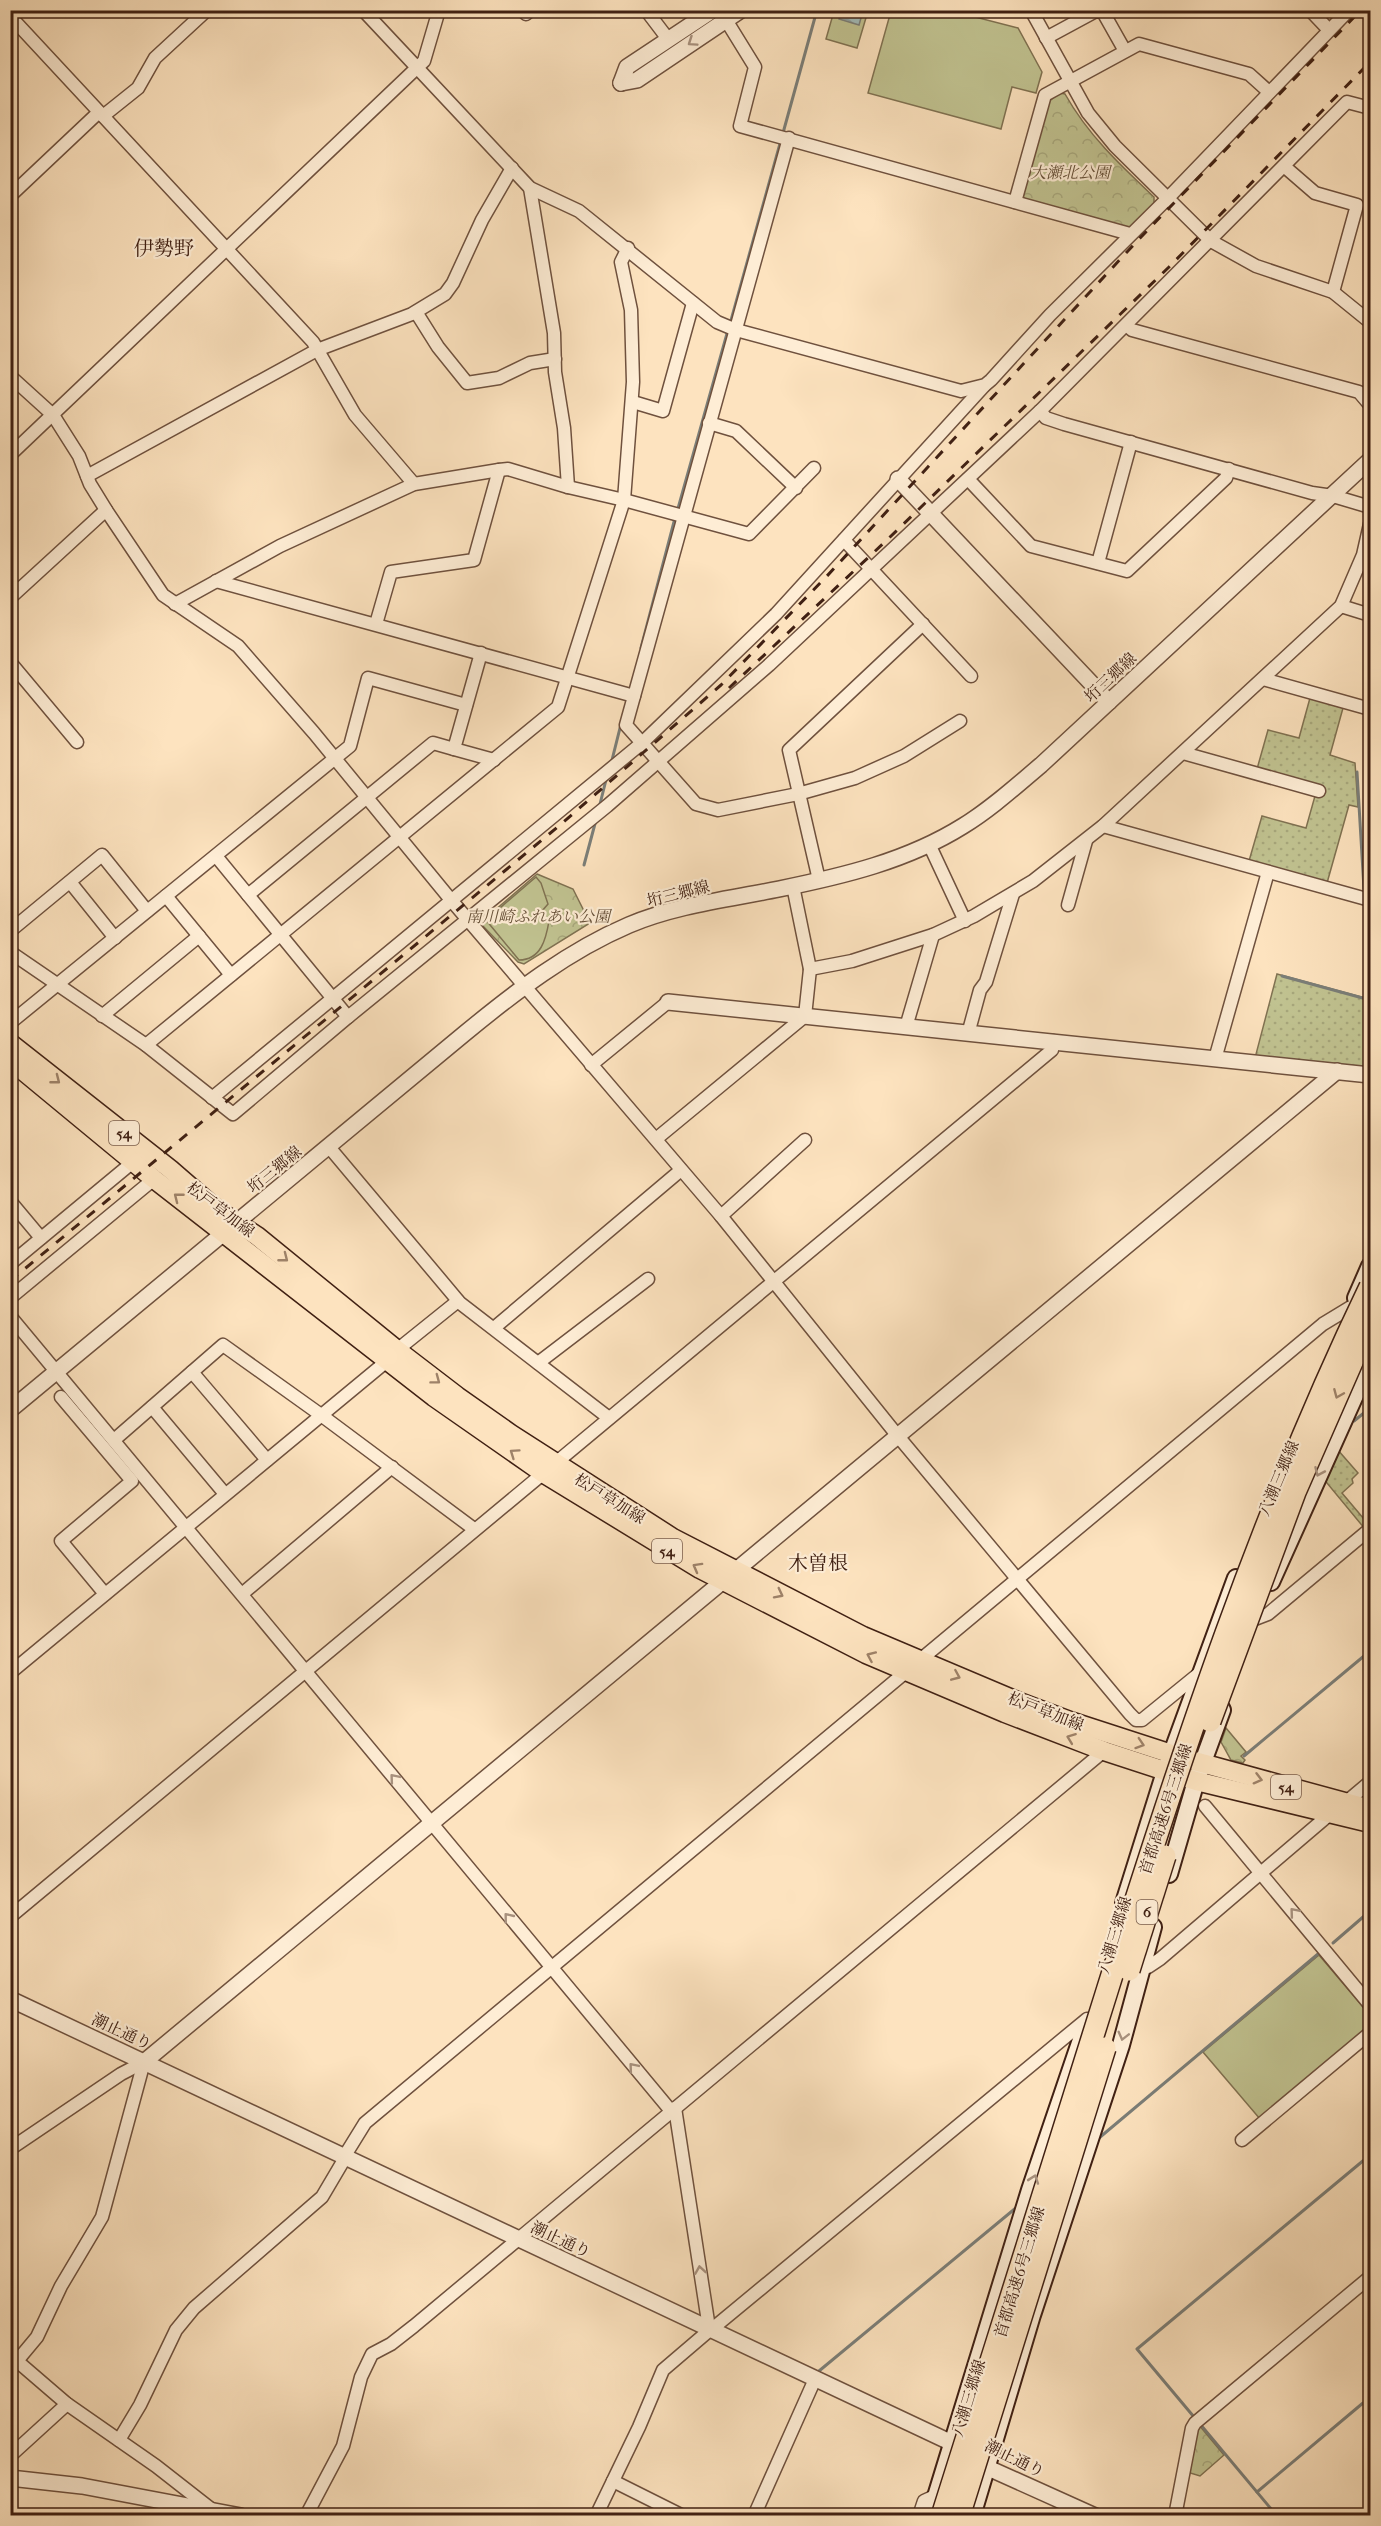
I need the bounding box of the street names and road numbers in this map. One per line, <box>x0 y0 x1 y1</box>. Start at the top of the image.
street label: 垳三郷線 <box>1080 649 1140 706</box>
street label: 垳三郷線 <box>645 877 711 910</box>
road number: 54 <box>109 1121 139 1145</box>
street label: 垳三郷線 <box>243 1142 305 1197</box>
street label: 松戸草加線 <box>183 1178 258 1241</box>
street label: 八潮三郷線 <box>1254 1438 1303 1519</box>
street label: 松戸草加線 <box>571 1469 649 1528</box>
road number: 54 <box>652 1539 682 1563</box>
street label: 松戸草加線 <box>1005 1688 1087 1735</box>
street label: 首都高速6号三郷線 <box>1135 1741 1196 1877</box>
road number: 54 <box>1271 1775 1301 1799</box>
street label: 八潮三郷線 <box>1094 1894 1135 1976</box>
road number: 6 <box>1136 1900 1158 1924</box>
street label: 潮止通り <box>89 2009 155 2054</box>
street label: 首都高速6号三郷線 <box>990 2204 1049 2340</box>
street label: 潮止通り <box>528 2217 594 2262</box>
street label: 八潮三郷線 <box>948 2357 989 2439</box>
street label: 潮止通り <box>982 2436 1048 2481</box>

